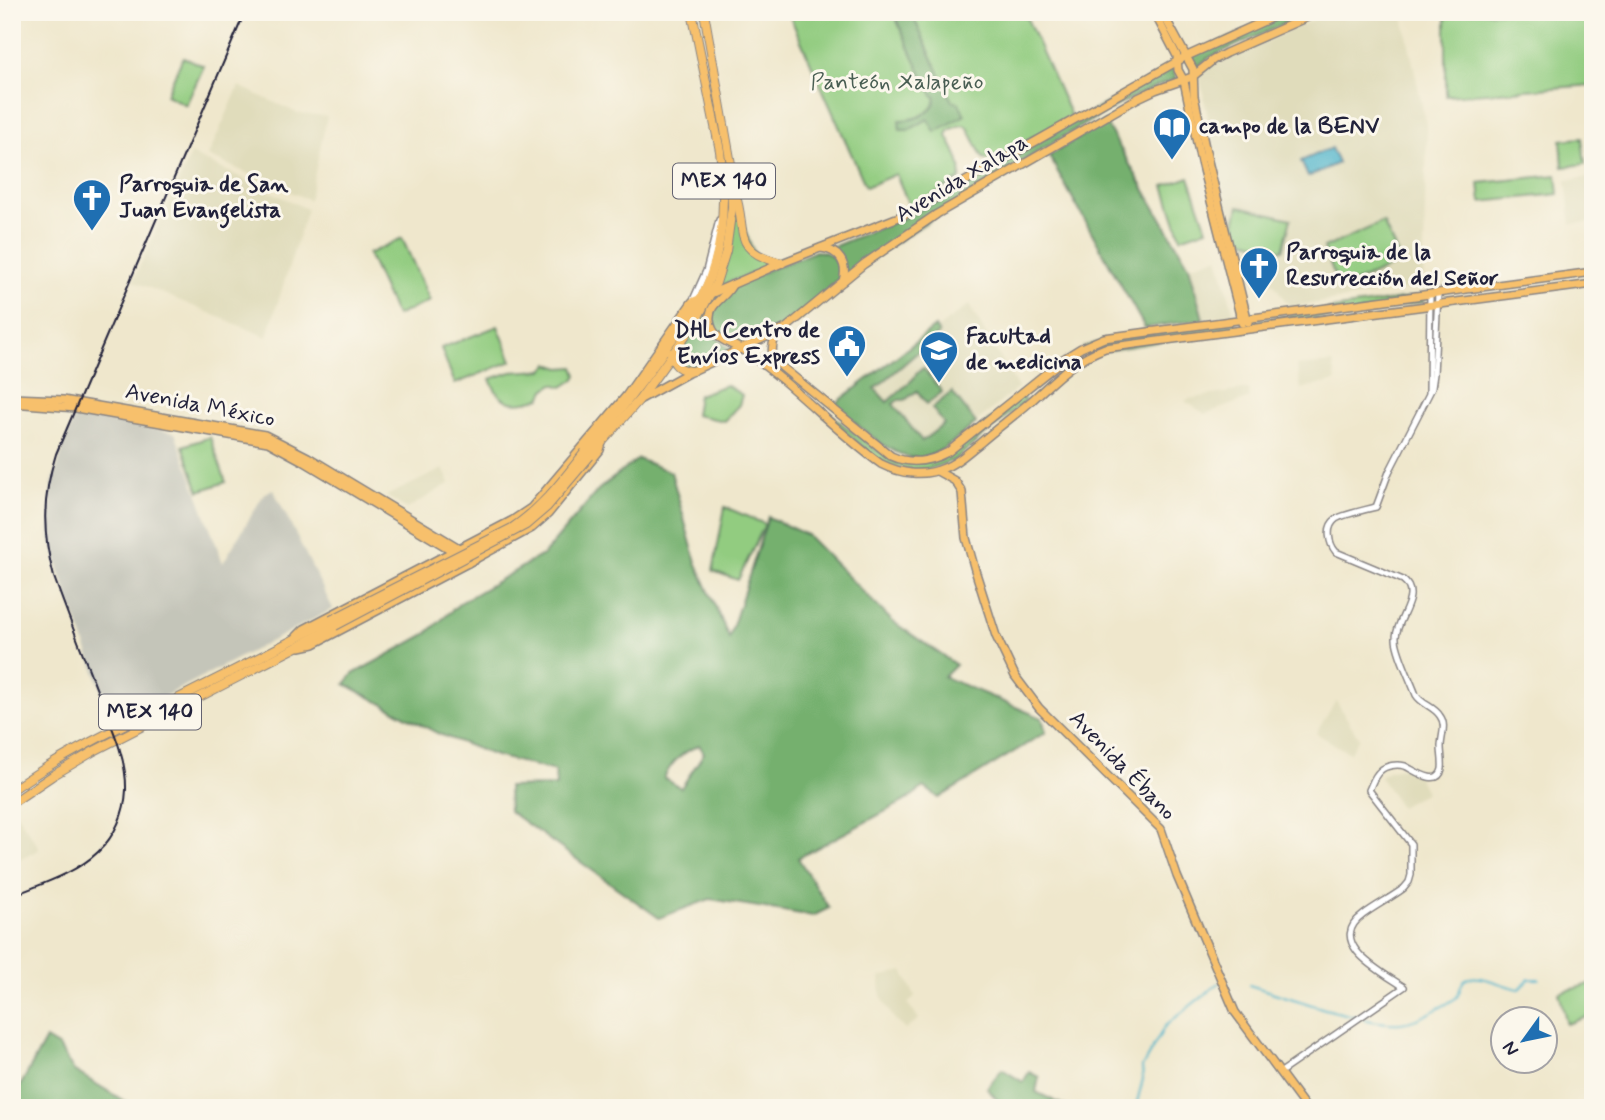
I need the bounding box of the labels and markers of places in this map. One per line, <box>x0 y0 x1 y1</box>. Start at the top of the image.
library icon: campo de la BENV <box>1151 106 1193 161</box>
place label: campo de la BENV <box>1199 112 1380 142</box>
place label: Parroquia de San Juan Evangelista <box>119 170 289 229</box>
church icon: Parroquia de San Juan Evangelista <box>71 177 113 232</box>
place label: Parroquia de la Resurrección del Señor <box>1286 238 1499 294</box>
church icon: Parroquia de la Resurrección del Señor <box>1238 245 1280 300</box>
place label: DHL Centro de Envíos Express <box>674 316 821 372</box>
place label: Facultad de medicina <box>966 322 1082 378</box>
public building icon: DHL Centro de Envíos Express <box>826 323 868 378</box>
school or university icon: Facultad de medicina <box>918 329 960 384</box>

